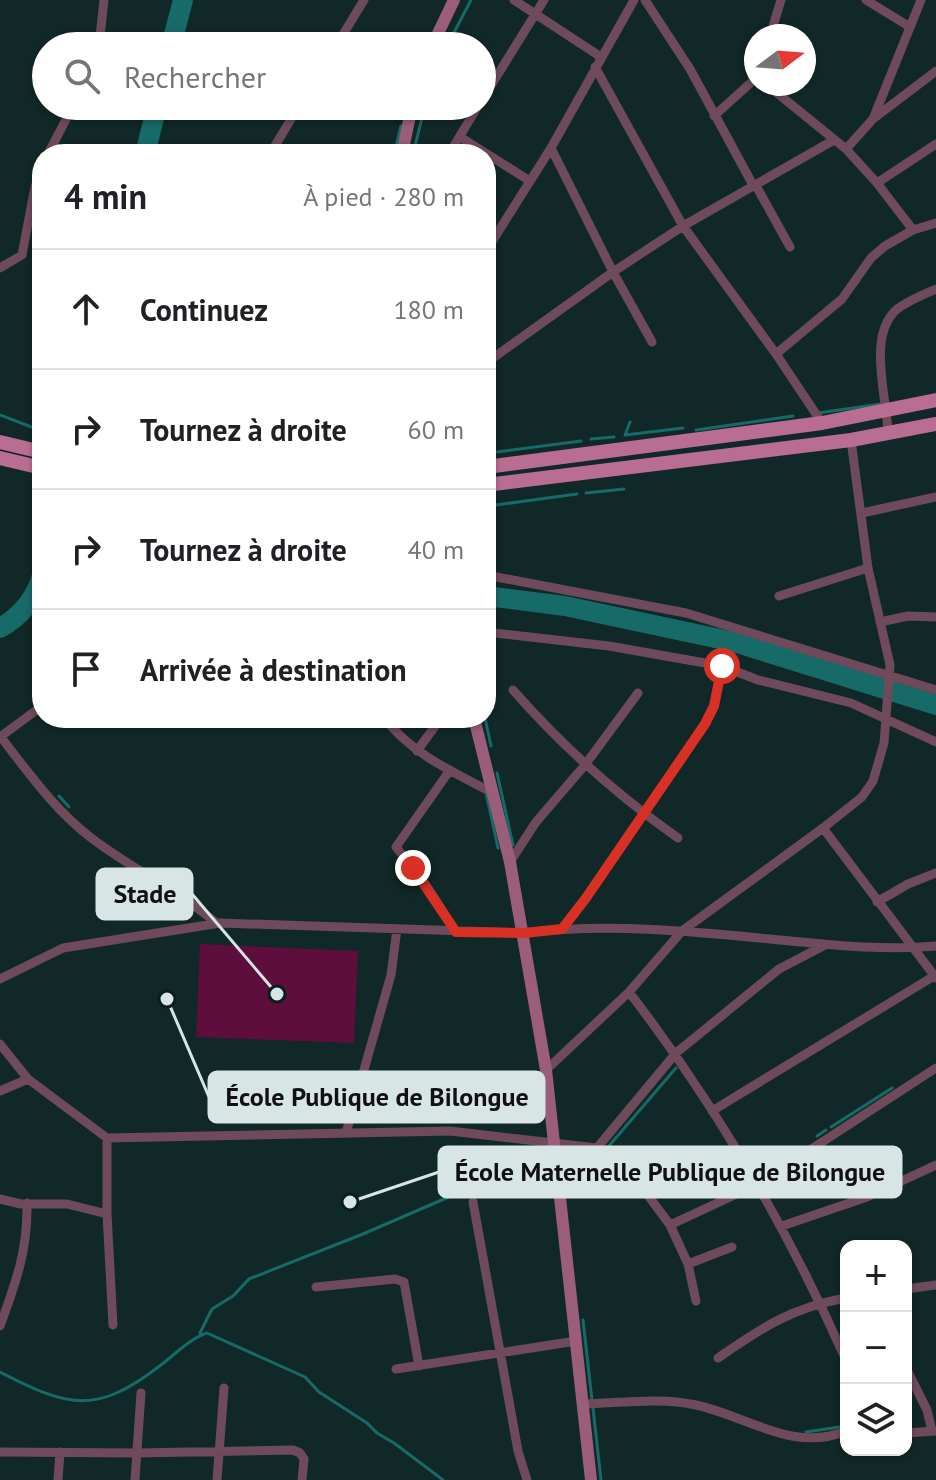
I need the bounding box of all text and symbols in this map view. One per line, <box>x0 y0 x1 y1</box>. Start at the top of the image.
north arrow <box>744 24 816 96</box>
search box <box>32 32 496 120</box>
icon: search <box>60 54 104 98</box>
text: Rechercher <box>124 57 266 96</box>
text: 4 min <box>64 174 147 218</box>
text: À pied · 280 m <box>303 180 464 213</box>
icon: ahead <box>64 287 108 331</box>
text: Continuez <box>140 290 268 329</box>
text: 180 m <box>393 293 464 326</box>
icon: right <box>64 407 108 451</box>
text: Tournez à droite <box>140 410 347 449</box>
text: 60 m <box>408 413 464 446</box>
icon: right <box>64 527 108 571</box>
text: Tournez à droite <box>140 530 347 569</box>
text: 40 m <box>408 533 464 566</box>
icon: arrive <box>64 647 108 691</box>
route start <box>704 648 740 684</box>
text: Arrivée à destination <box>140 650 407 689</box>
route end <box>395 850 431 886</box>
callout: Stade <box>97 869 192 919</box>
text: Stade <box>114 877 176 910</box>
callout: École Publique de Bilongue <box>209 1072 544 1122</box>
text: École Publique de Bilongue <box>225 1080 529 1113</box>
callout: École Maternelle Publique de Bilongue <box>439 1147 901 1197</box>
text: École Maternelle Publique de Bilongue <box>455 1155 885 1188</box>
map controls <box>840 1240 912 1456</box>
button: + <box>840 1240 912 1312</box>
button: − <box>840 1312 912 1384</box>
button: layers <box>840 1384 912 1456</box>

